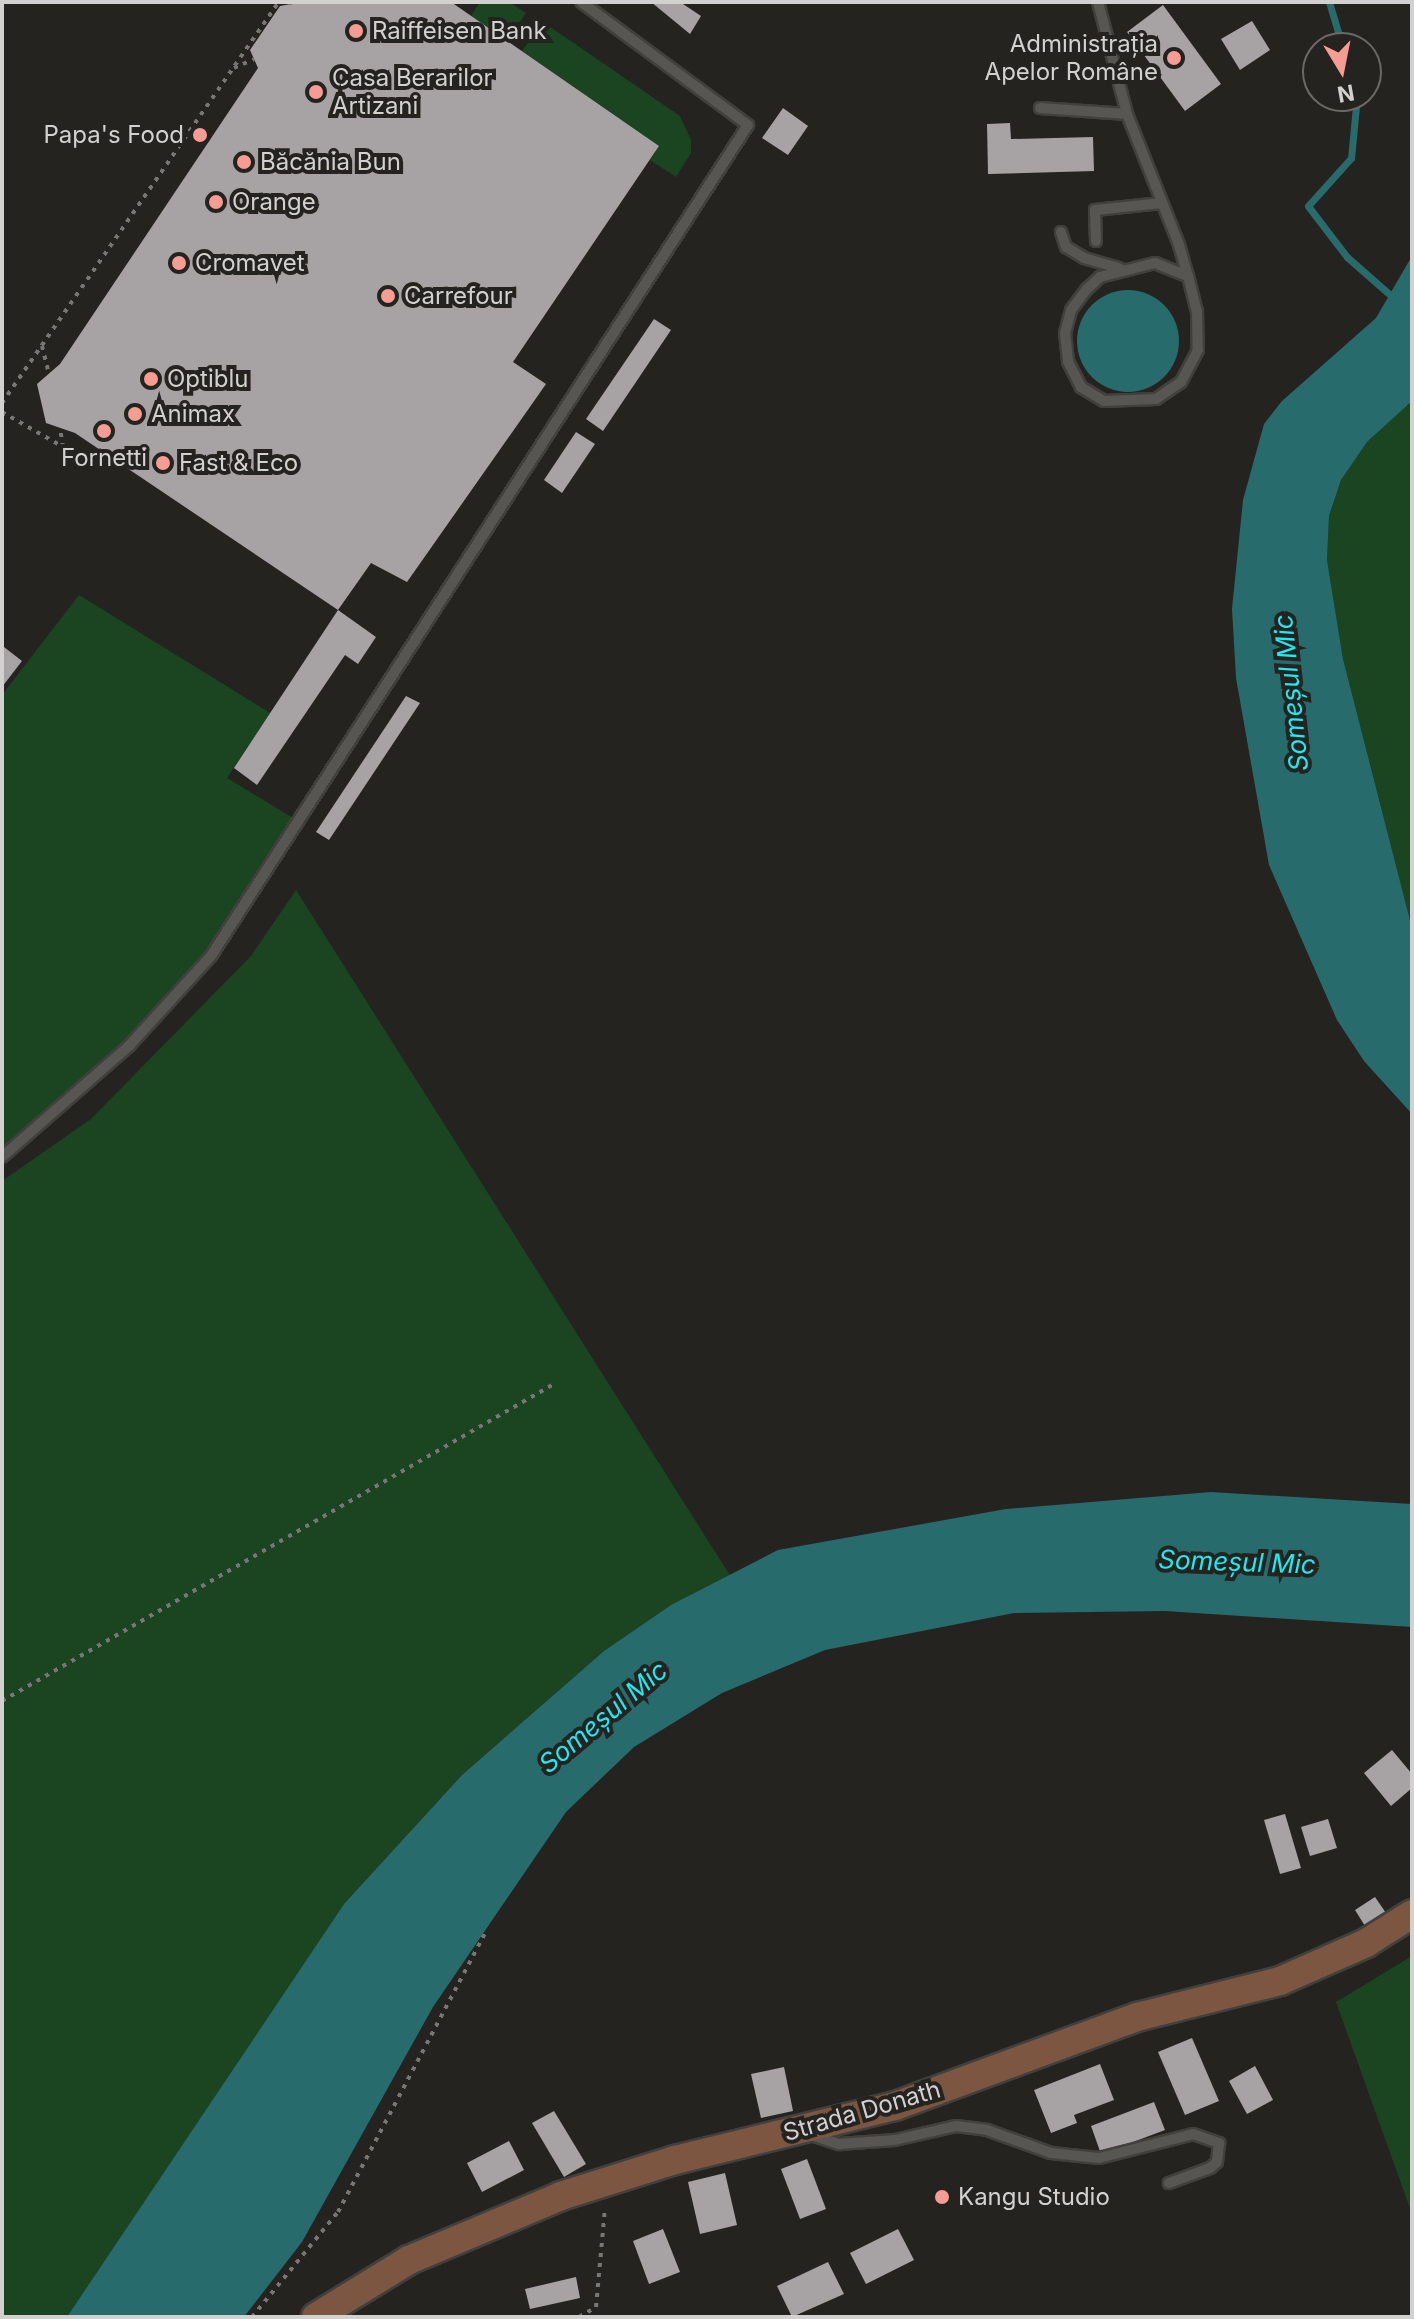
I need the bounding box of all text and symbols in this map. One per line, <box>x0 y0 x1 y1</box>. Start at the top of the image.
place label: Raiffeisen Bank <box>372 17 547 45</box>
marker: Raiffeisen Bank <box>347 22 365 40</box>
place label: Administrația Apelor Române <box>985 30 1158 86</box>
north arrow <box>1302 32 1382 112</box>
marker: Administrația Apelor Române <box>1165 49 1183 67</box>
place label: Casa Berarilor Artizani <box>332 64 493 120</box>
text: N <box>1335 79 1356 108</box>
marker: Casa Berarilor Artizani <box>307 83 325 101</box>
place label: Papa's Food <box>43 121 184 149</box>
marker: Papa's Food <box>191 126 209 144</box>
place label: Băcănia Bun <box>260 148 401 176</box>
marker: Băcănia Bun <box>235 153 253 171</box>
place label: Orange <box>232 188 316 216</box>
marker: Orange <box>207 193 225 211</box>
place label: Cromavet <box>195 249 305 277</box>
marker: Cromavet <box>170 254 188 272</box>
place label: Carrefour <box>404 282 513 310</box>
marker: Carrefour <box>379 287 397 305</box>
place label: Optiblu <box>167 365 248 393</box>
marker: Optiblu <box>142 370 160 388</box>
place label: Animax <box>151 400 235 428</box>
marker: Animax <box>126 405 144 423</box>
marker: Fornetti <box>95 422 113 440</box>
place label: Fornetti <box>61 444 147 472</box>
place label: Fast & Eco <box>179 449 298 477</box>
marker: Fast & Eco <box>154 454 172 472</box>
water label: Someșul Mic <box>1267 613 1315 773</box>
water label: Someșul Mic <box>1158 1544 1316 1580</box>
water label: Someșul Mic <box>533 1654 673 1780</box>
street label: Strada Donath <box>780 2075 944 2147</box>
place label: Kangu Studio <box>958 2183 1110 2211</box>
marker: Kangu Studio <box>933 2188 951 2206</box>

